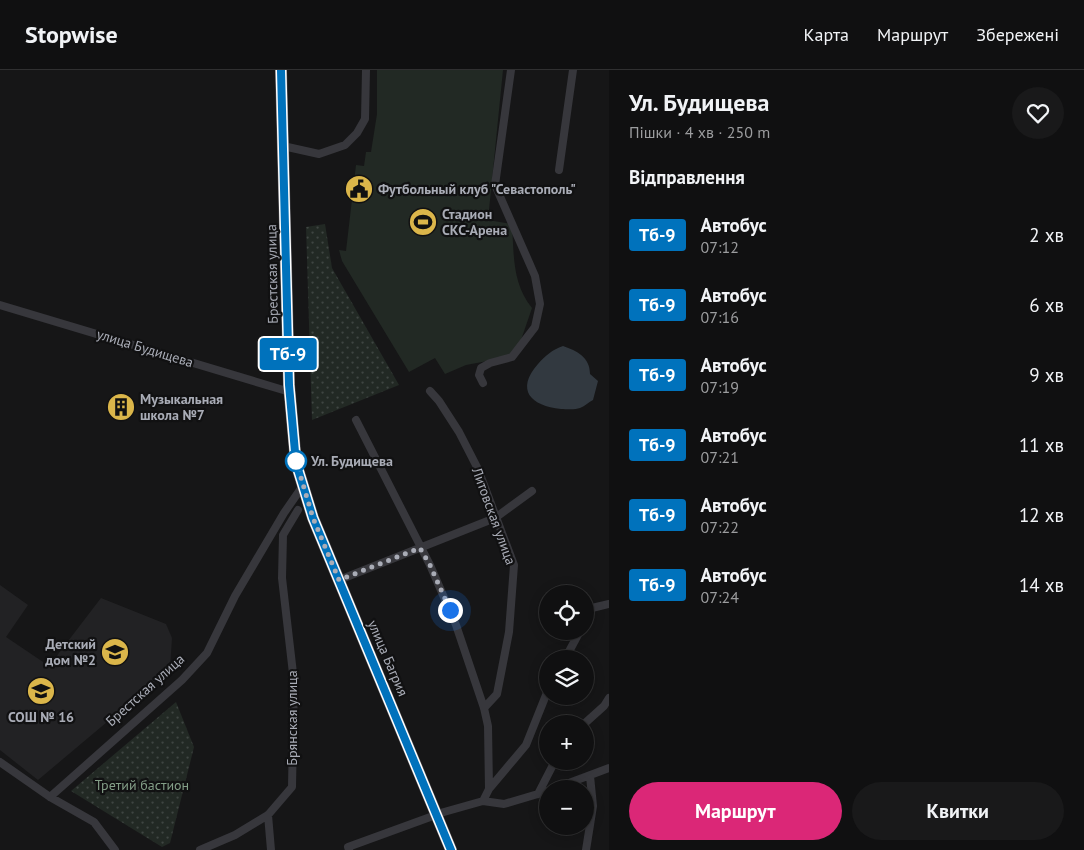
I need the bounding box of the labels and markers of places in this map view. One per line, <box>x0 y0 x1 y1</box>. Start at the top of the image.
public building icon: Футбольный клуб "Севастополь" <box>344 174 374 204</box>
place label: Футбольный клуб "Севастополь" <box>378 180 576 198</box>
place label: Стадион СКС-Арена <box>442 205 507 239</box>
sports icon: Стадион СКС-Арена <box>408 207 438 237</box>
place label: Музыкальная школа №7 <box>140 390 223 424</box>
building icon: Музыкальная школа №7 <box>106 392 136 422</box>
marker: Ул. Будищева <box>285 450 307 472</box>
place label: Ул. Будищева <box>310 452 393 470</box>
place label: Детский дом №2 <box>44 635 96 669</box>
school or university icon: Детский дом №2 <box>100 637 130 667</box>
school or university icon: СОШ № 16 <box>26 676 56 706</box>
place label: СОШ № 16 <box>8 708 74 726</box>

